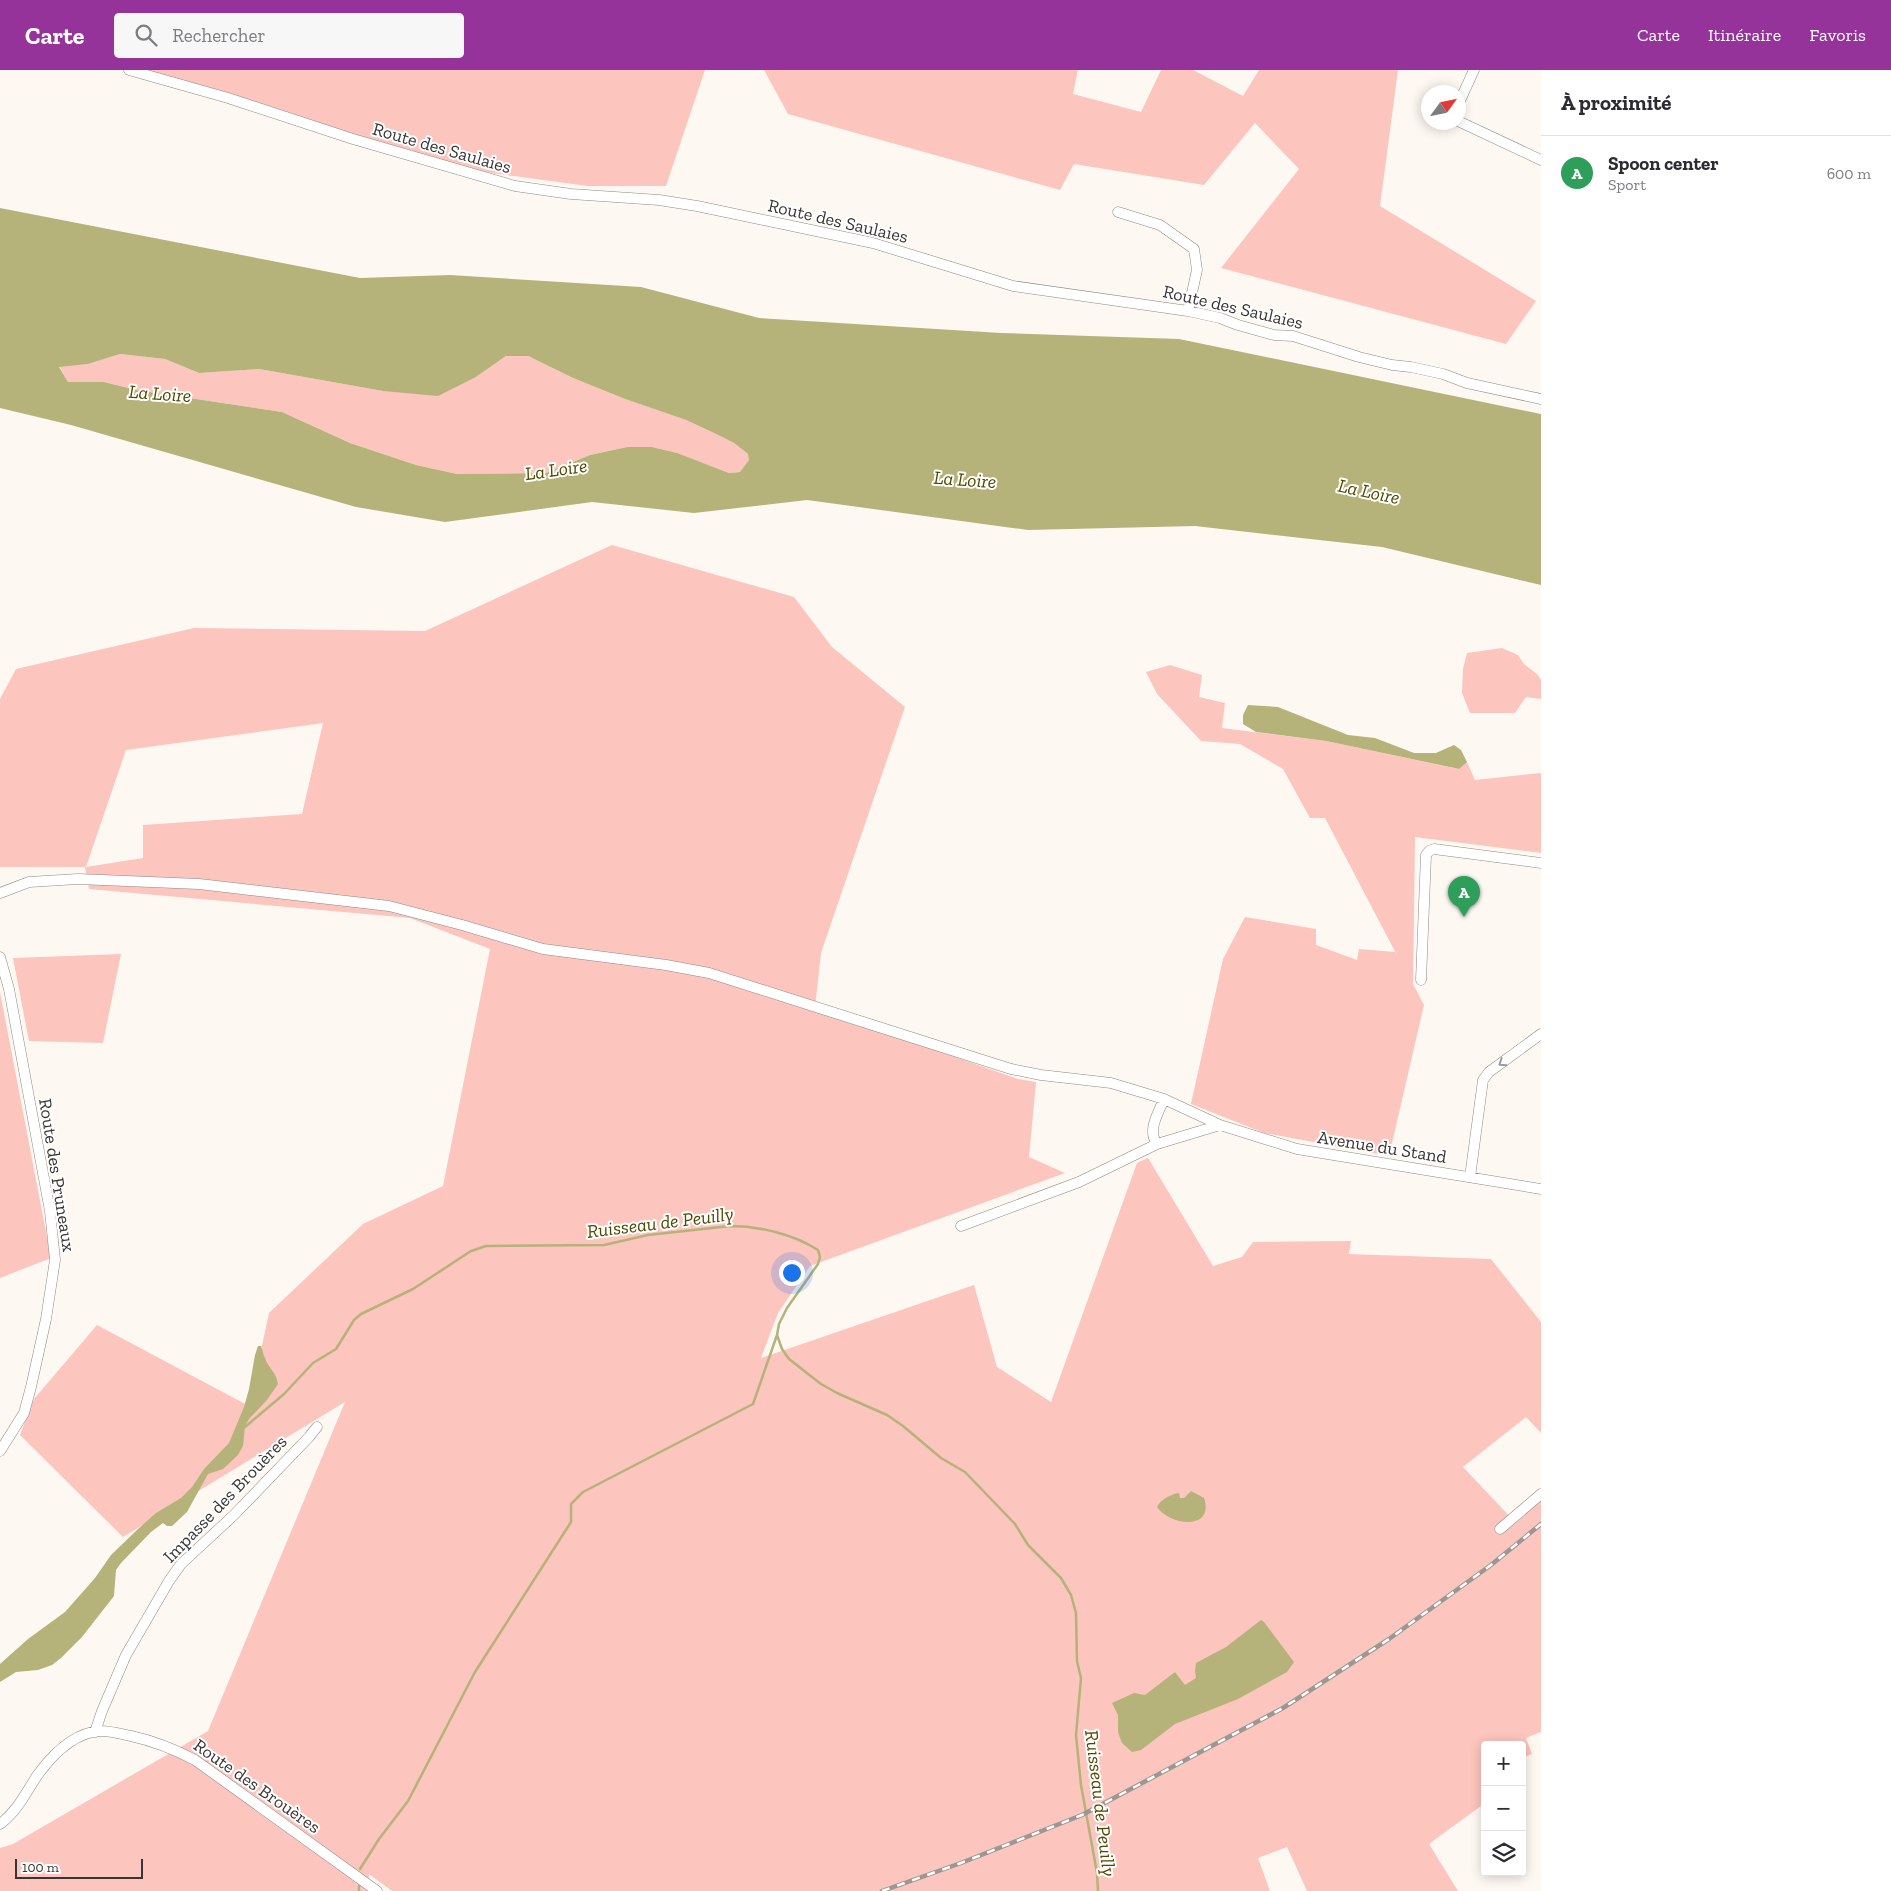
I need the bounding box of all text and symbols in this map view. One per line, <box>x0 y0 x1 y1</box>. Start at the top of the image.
search box <box>114 13 464 58</box>
text: Carte <box>25 21 84 50</box>
icon: search <box>132 21 160 49</box>
text: Rechercher <box>172 24 265 47</box>
text: Carte <box>1637 24 1680 46</box>
text: Itinéraire <box>1708 24 1781 46</box>
text: Favoris <box>1809 24 1866 46</box>
north arrow <box>1421 85 1466 130</box>
text: À proximité <box>1561 90 1671 115</box>
street label: Route des Saulaies <box>370 118 514 178</box>
text: Spoon center <box>1608 152 1719 175</box>
text: A <box>1572 164 1583 183</box>
text: 600 m <box>1827 164 1871 183</box>
text: Sport <box>1608 175 1646 194</box>
street label: Route des Saulaies <box>766 194 910 248</box>
street label: Route des Saulaies <box>1161 280 1305 334</box>
water label: La Loire <box>128 380 192 407</box>
water label: La Loire <box>523 454 589 485</box>
water label: La Loire <box>933 466 997 493</box>
water label: La Loire <box>1336 474 1402 509</box>
pin: A <box>1448 876 1480 917</box>
one-way arrow <box>1498 1056 1507 1066</box>
street label: Route des Pruneaux <box>34 1097 80 1253</box>
street label: Avenue du Stand <box>1316 1126 1448 1168</box>
water label: Ruisseau de Peuilly <box>585 1202 735 1243</box>
your location <box>779 1260 805 1286</box>
street label: Impasse des Brouères <box>158 1431 292 1567</box>
water label: Ruisseau de Peuilly <box>1080 1728 1121 1878</box>
street label: Route des Brouères <box>189 1734 325 1838</box>
map controls <box>1481 1741 1526 1876</box>
button: + <box>1481 1741 1526 1786</box>
button: − <box>1481 1786 1526 1831</box>
button: layers <box>1481 1831 1526 1876</box>
scale bar <box>15 1856 142 1879</box>
text: 100 m <box>22 1859 59 1876</box>

